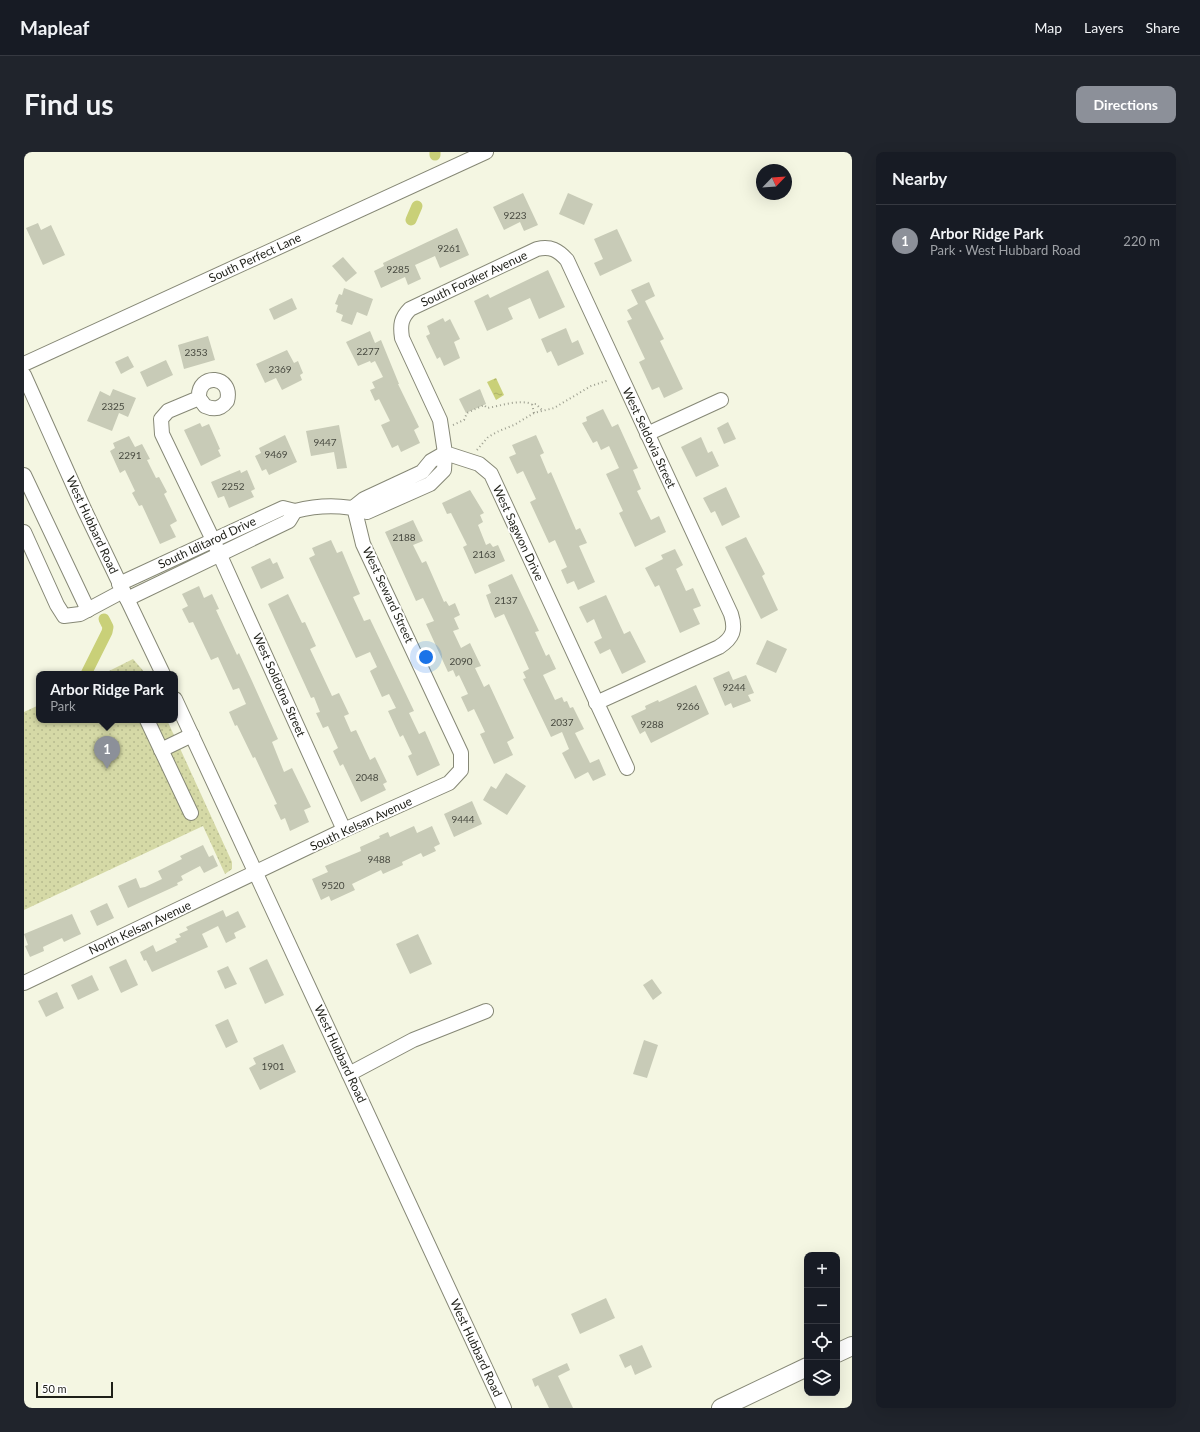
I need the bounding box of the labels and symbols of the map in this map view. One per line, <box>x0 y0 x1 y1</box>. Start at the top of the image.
north arrow <box>756 164 792 200</box>
house number: 9223 <box>503 209 527 221</box>
street label: South Perfect Lane <box>206 230 303 286</box>
house number: 9261 <box>437 242 461 254</box>
street label: South Foraker Avenue <box>418 247 530 310</box>
house number: 9285 <box>386 263 410 275</box>
house number: 2277 <box>356 345 380 357</box>
house number: 2353 <box>184 346 208 358</box>
house number: 2369 <box>268 363 292 375</box>
street label: West Seldovia Street <box>620 385 680 491</box>
house number: 2325 <box>101 400 125 412</box>
house number: 9447 <box>313 436 337 448</box>
house number: 9469 <box>264 448 288 460</box>
house number: 2291 <box>118 449 142 461</box>
street label: West Hubbard Road <box>63 473 122 576</box>
house number: 2252 <box>221 480 245 492</box>
street label: West Sagwon Drive <box>490 483 547 583</box>
street label: South Iditarod Drive <box>155 513 258 572</box>
house number: 2188 <box>392 531 416 543</box>
street label: West Seward Street <box>360 544 418 646</box>
house number: 2163 <box>472 548 496 560</box>
house number: 2137 <box>494 594 518 606</box>
street label: West Soldotna Street <box>250 631 309 740</box>
your location <box>416 647 436 667</box>
house number: 2090 <box>449 655 473 667</box>
house number: 9244 <box>722 681 746 693</box>
house number: 9266 <box>676 700 700 712</box>
house number: 2037 <box>550 716 574 728</box>
house number: 9288 <box>640 718 664 730</box>
pin: 1 <box>94 736 120 769</box>
house number: 2048 <box>355 771 379 783</box>
street label: South Kelsan Avenue <box>307 793 414 854</box>
house number: 9444 <box>451 813 475 825</box>
house number: 9488 <box>367 853 391 865</box>
house number: 9520 <box>321 879 345 891</box>
street label: North Kelsan Avenue <box>86 897 193 958</box>
street label: West Hubbard Road <box>311 1002 370 1105</box>
house number: 1901 <box>261 1060 285 1072</box>
street label: West Hubbard Road <box>447 1296 506 1399</box>
scale bar <box>36 1380 113 1399</box>

